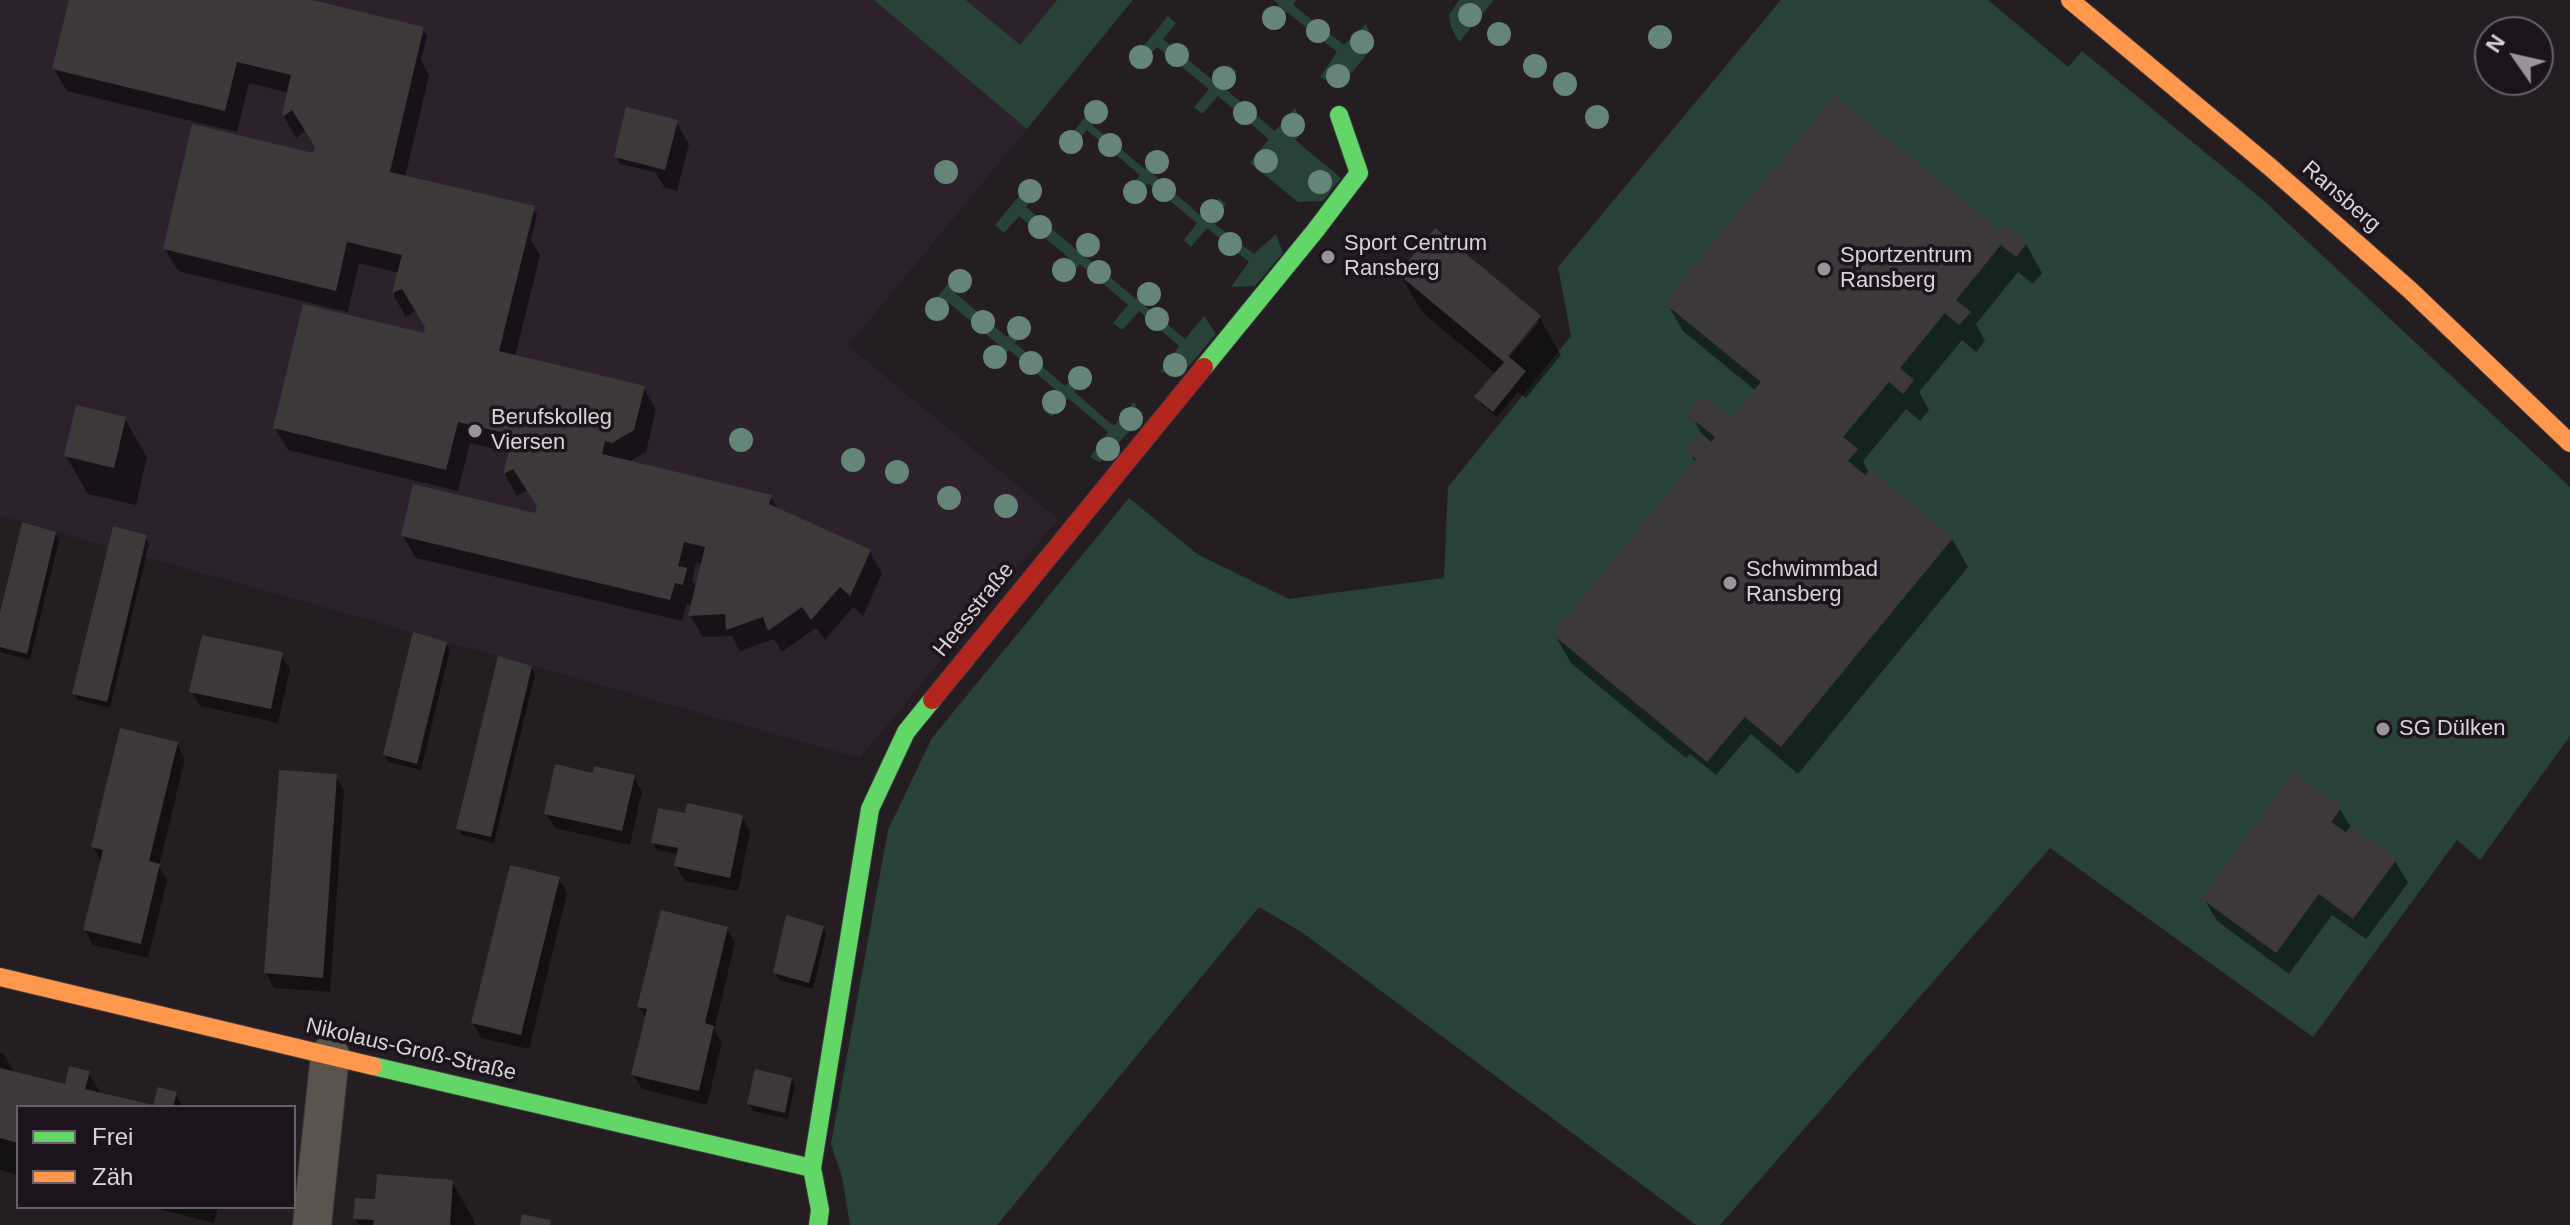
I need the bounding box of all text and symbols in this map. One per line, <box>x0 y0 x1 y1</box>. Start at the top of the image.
north arrow <box>2474 16 2554 96</box>
text: N <box>2481 30 2510 57</box>
street label: Ransberg <box>2296 156 2386 238</box>
place label: Sport Centrum Ransberg <box>1344 231 1487 282</box>
place label: Sportzentrum Ransberg <box>1840 243 1972 294</box>
marker: Sport Centrum Ransberg <box>1319 248 1337 266</box>
marker: Sportzentrum Ransberg <box>1815 260 1833 278</box>
place label: Berufskolleg Viersen <box>491 405 612 456</box>
marker: Berufskolleg Viersen <box>466 422 484 440</box>
place label: Schwimmbad Ransberg <box>1746 557 1878 608</box>
street label: Heesstraße <box>928 558 1020 662</box>
marker: Schwimmbad Ransberg <box>1721 574 1739 592</box>
place label: SG Dülken <box>2399 716 2505 742</box>
marker: SG Dülken <box>2374 720 2392 738</box>
street label: Nikolaus-Groß-Straße <box>303 1013 519 1087</box>
legend <box>16 1105 296 1209</box>
text: Frei <box>92 1123 133 1150</box>
text: Zäh <box>92 1163 133 1190</box>

